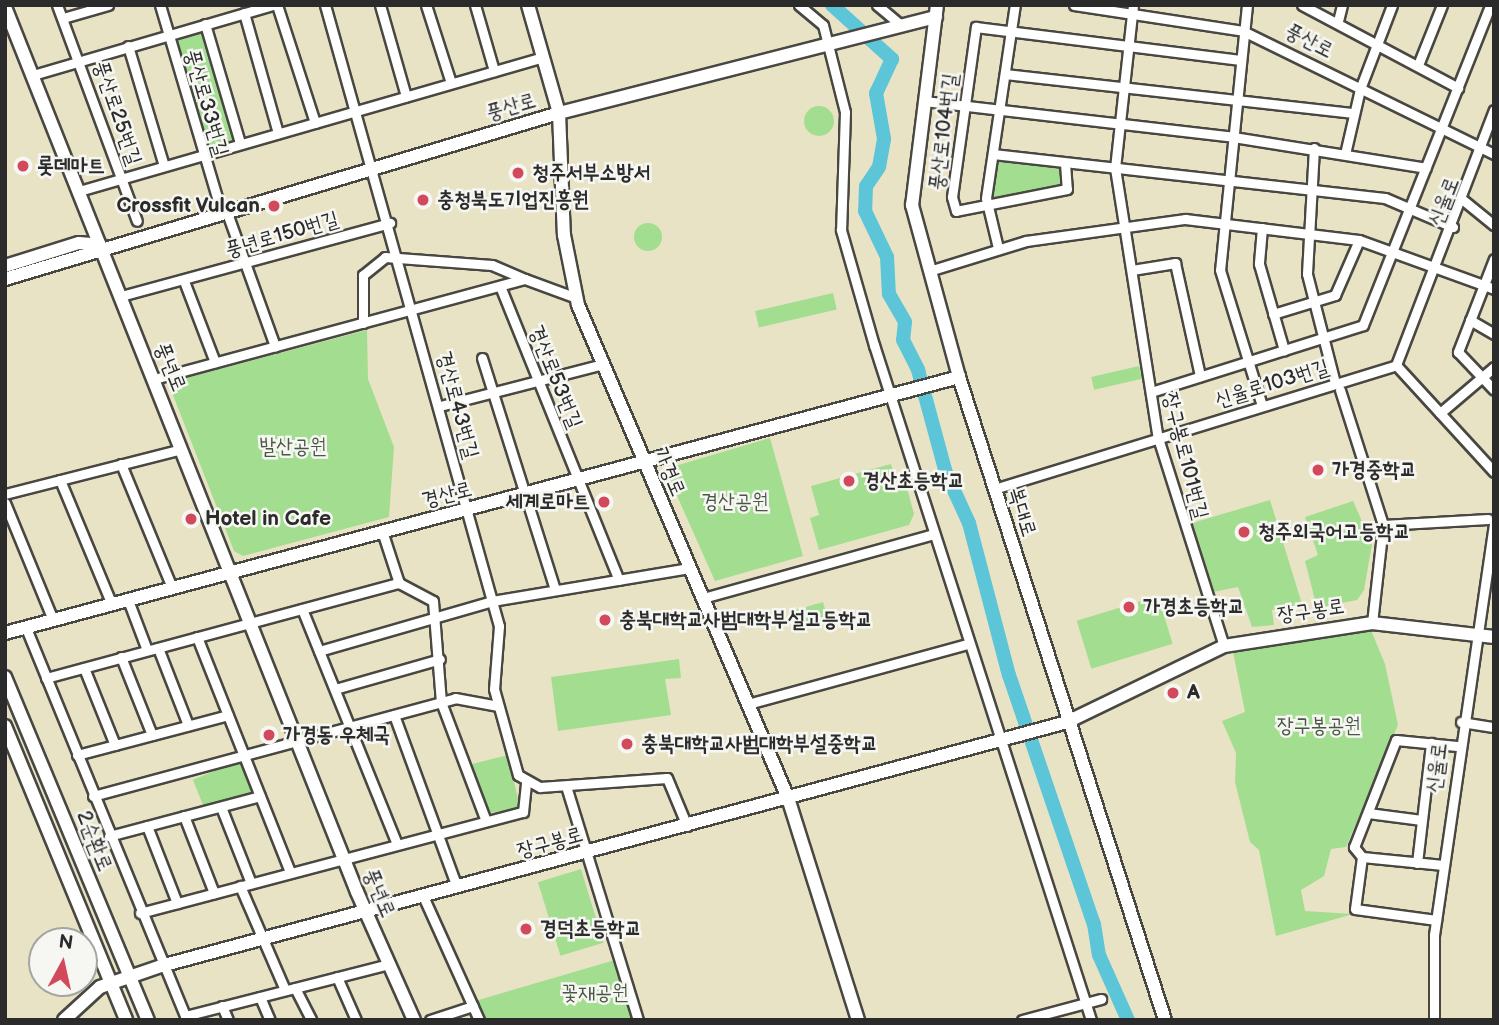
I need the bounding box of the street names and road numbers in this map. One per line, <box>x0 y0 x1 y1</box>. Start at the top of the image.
street label: 풍산로 <box>1281 18 1337 64</box>
street label: 풍산로33번길 <box>179 47 233 159</box>
street label: 풍산로25번길 <box>87 57 147 169</box>
street label: 풍산로104번길 <box>924 72 964 192</box>
street label: 풍산로 <box>483 88 539 126</box>
street label: 신율로 <box>1423 174 1465 230</box>
street label: 풍년로150번길 <box>222 207 342 263</box>
street label: 경산로53번길 <box>523 322 587 432</box>
street label: 풍년로 <box>149 339 191 395</box>
street label: 경산로43번길 <box>431 349 483 461</box>
street label: 신율로103번길 <box>1212 355 1332 413</box>
street label: 장구봉로101번길 <box>1157 390 1213 522</box>
street label: 가경로 <box>647 444 691 500</box>
street label: 경산로 <box>419 477 475 513</box>
street label: 복대로 <box>1003 484 1041 540</box>
street label: 장구봉로 <box>1276 594 1346 628</box>
street label: 신율로 <box>1421 741 1453 795</box>
street label: 2순환로 <box>71 807 117 875</box>
street label: 장구봉로 <box>514 822 586 864</box>
street label: 풍년로 <box>357 865 401 921</box>

